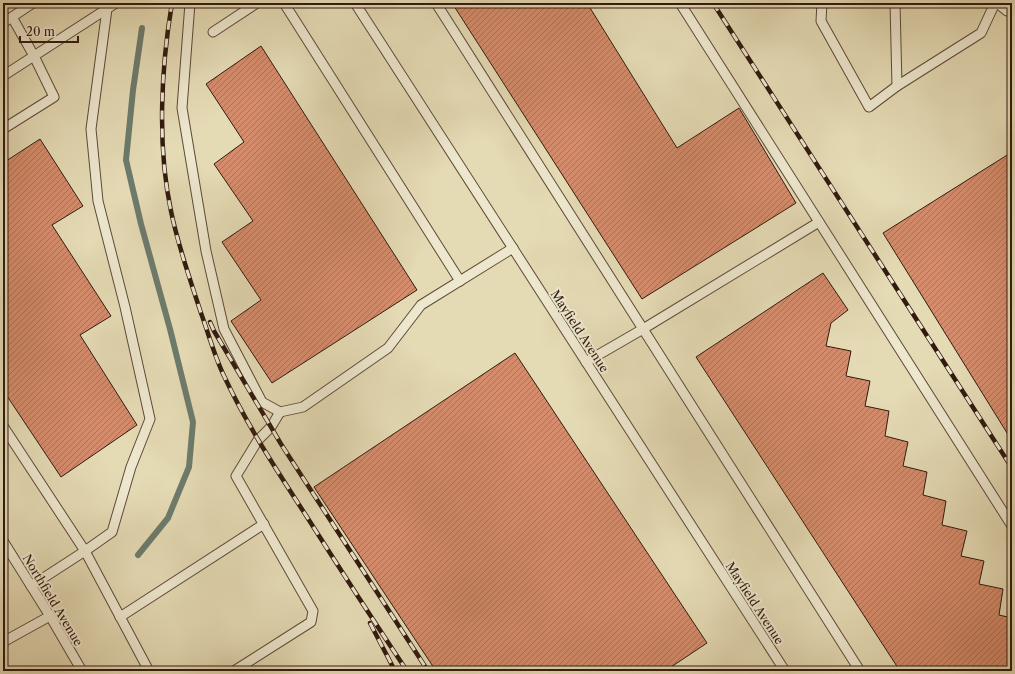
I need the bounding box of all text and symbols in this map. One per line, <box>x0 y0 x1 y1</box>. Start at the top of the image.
scale bar <box>20 18 78 44</box>
text: 20 m <box>26 24 55 39</box>
street label: Mayfield Avenue <box>548 287 612 375</box>
street label: Northfield Avenue <box>20 551 86 649</box>
street label: Mayfield Avenue <box>723 559 787 647</box>

